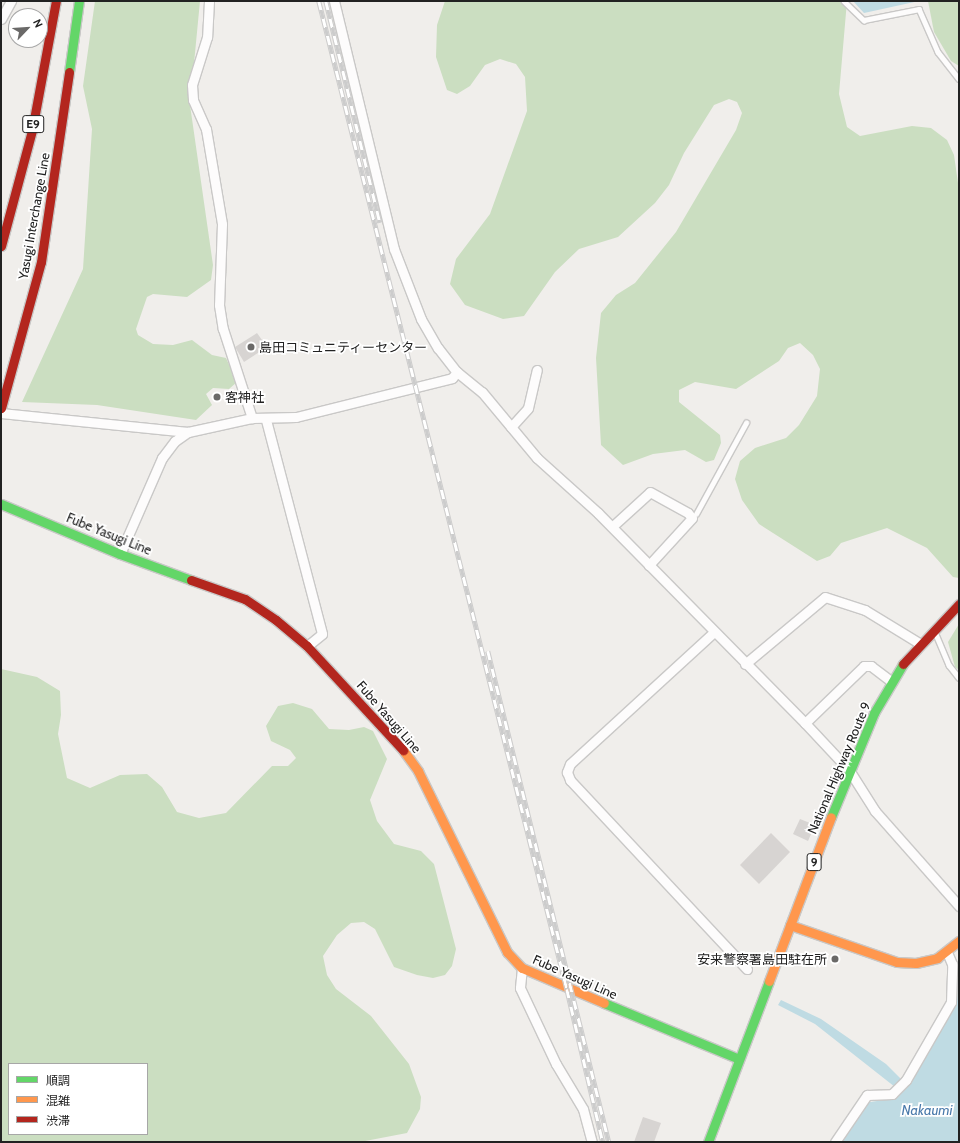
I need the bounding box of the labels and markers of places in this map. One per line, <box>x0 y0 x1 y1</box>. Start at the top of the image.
place label: 島田コミュニティーセンター <box>259 339 428 355</box>
marker: 島田コミュニティーセンター <box>246 342 256 352</box>
place label: 客神社 <box>225 389 264 405</box>
marker: 客神社 <box>212 392 222 402</box>
place label: 安来警察署島田駐在所 <box>697 951 827 967</box>
marker: 安来警察署島田駐在所 <box>830 954 840 964</box>

